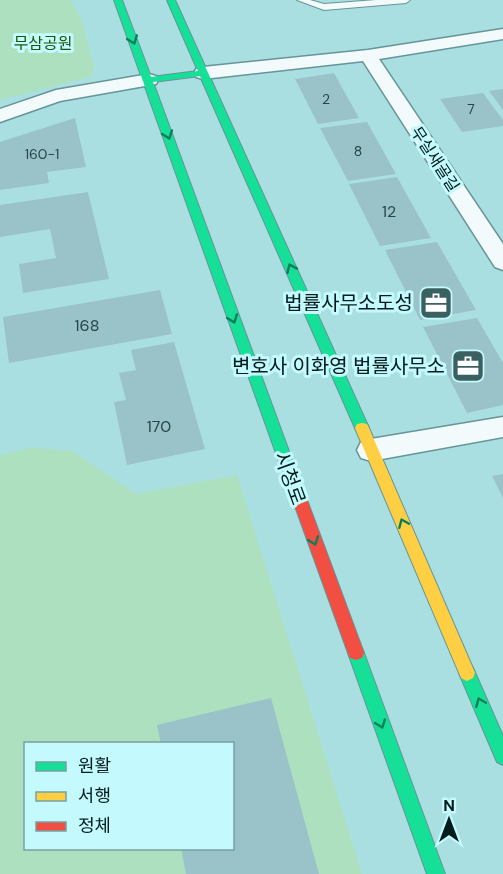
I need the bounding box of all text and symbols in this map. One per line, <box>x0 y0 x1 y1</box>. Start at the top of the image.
park label: 무삼공원 <box>14 33 72 54</box>
one-way arrow <box>126 34 138 45</box>
house number: 2 <box>322 90 330 108</box>
house number: 7 <box>467 100 475 118</box>
street label: 무실새골길 <box>406 122 464 196</box>
one-way arrow <box>161 129 174 140</box>
house number: 8 <box>354 142 362 160</box>
house number: 160-1 <box>25 145 59 163</box>
house number: 12 <box>382 201 396 222</box>
one-way arrow <box>286 263 298 274</box>
office icon: 법률사무소도성 <box>418 285 454 321</box>
place label: 법률사무소도성 <box>284 290 413 316</box>
one-way arrow <box>226 313 239 323</box>
house number: 168 <box>75 315 99 336</box>
office icon: 변호사 이화영 법률사무소 <box>450 348 486 384</box>
place label: 변호사 이화영 법률사무소 <box>232 353 445 379</box>
house number: 170 <box>147 416 171 437</box>
street label: 시청로 <box>268 448 312 508</box>
one-way arrow <box>398 519 410 530</box>
one-way arrow <box>307 535 319 546</box>
one-way arrow <box>475 698 487 709</box>
one-way arrow <box>374 719 387 729</box>
legend <box>24 742 234 850</box>
text: 원활 <box>78 754 111 778</box>
text: 서행 <box>78 784 111 808</box>
north arrow <box>419 790 479 850</box>
text: N <box>443 795 455 816</box>
text: 정체 <box>78 814 111 838</box>

